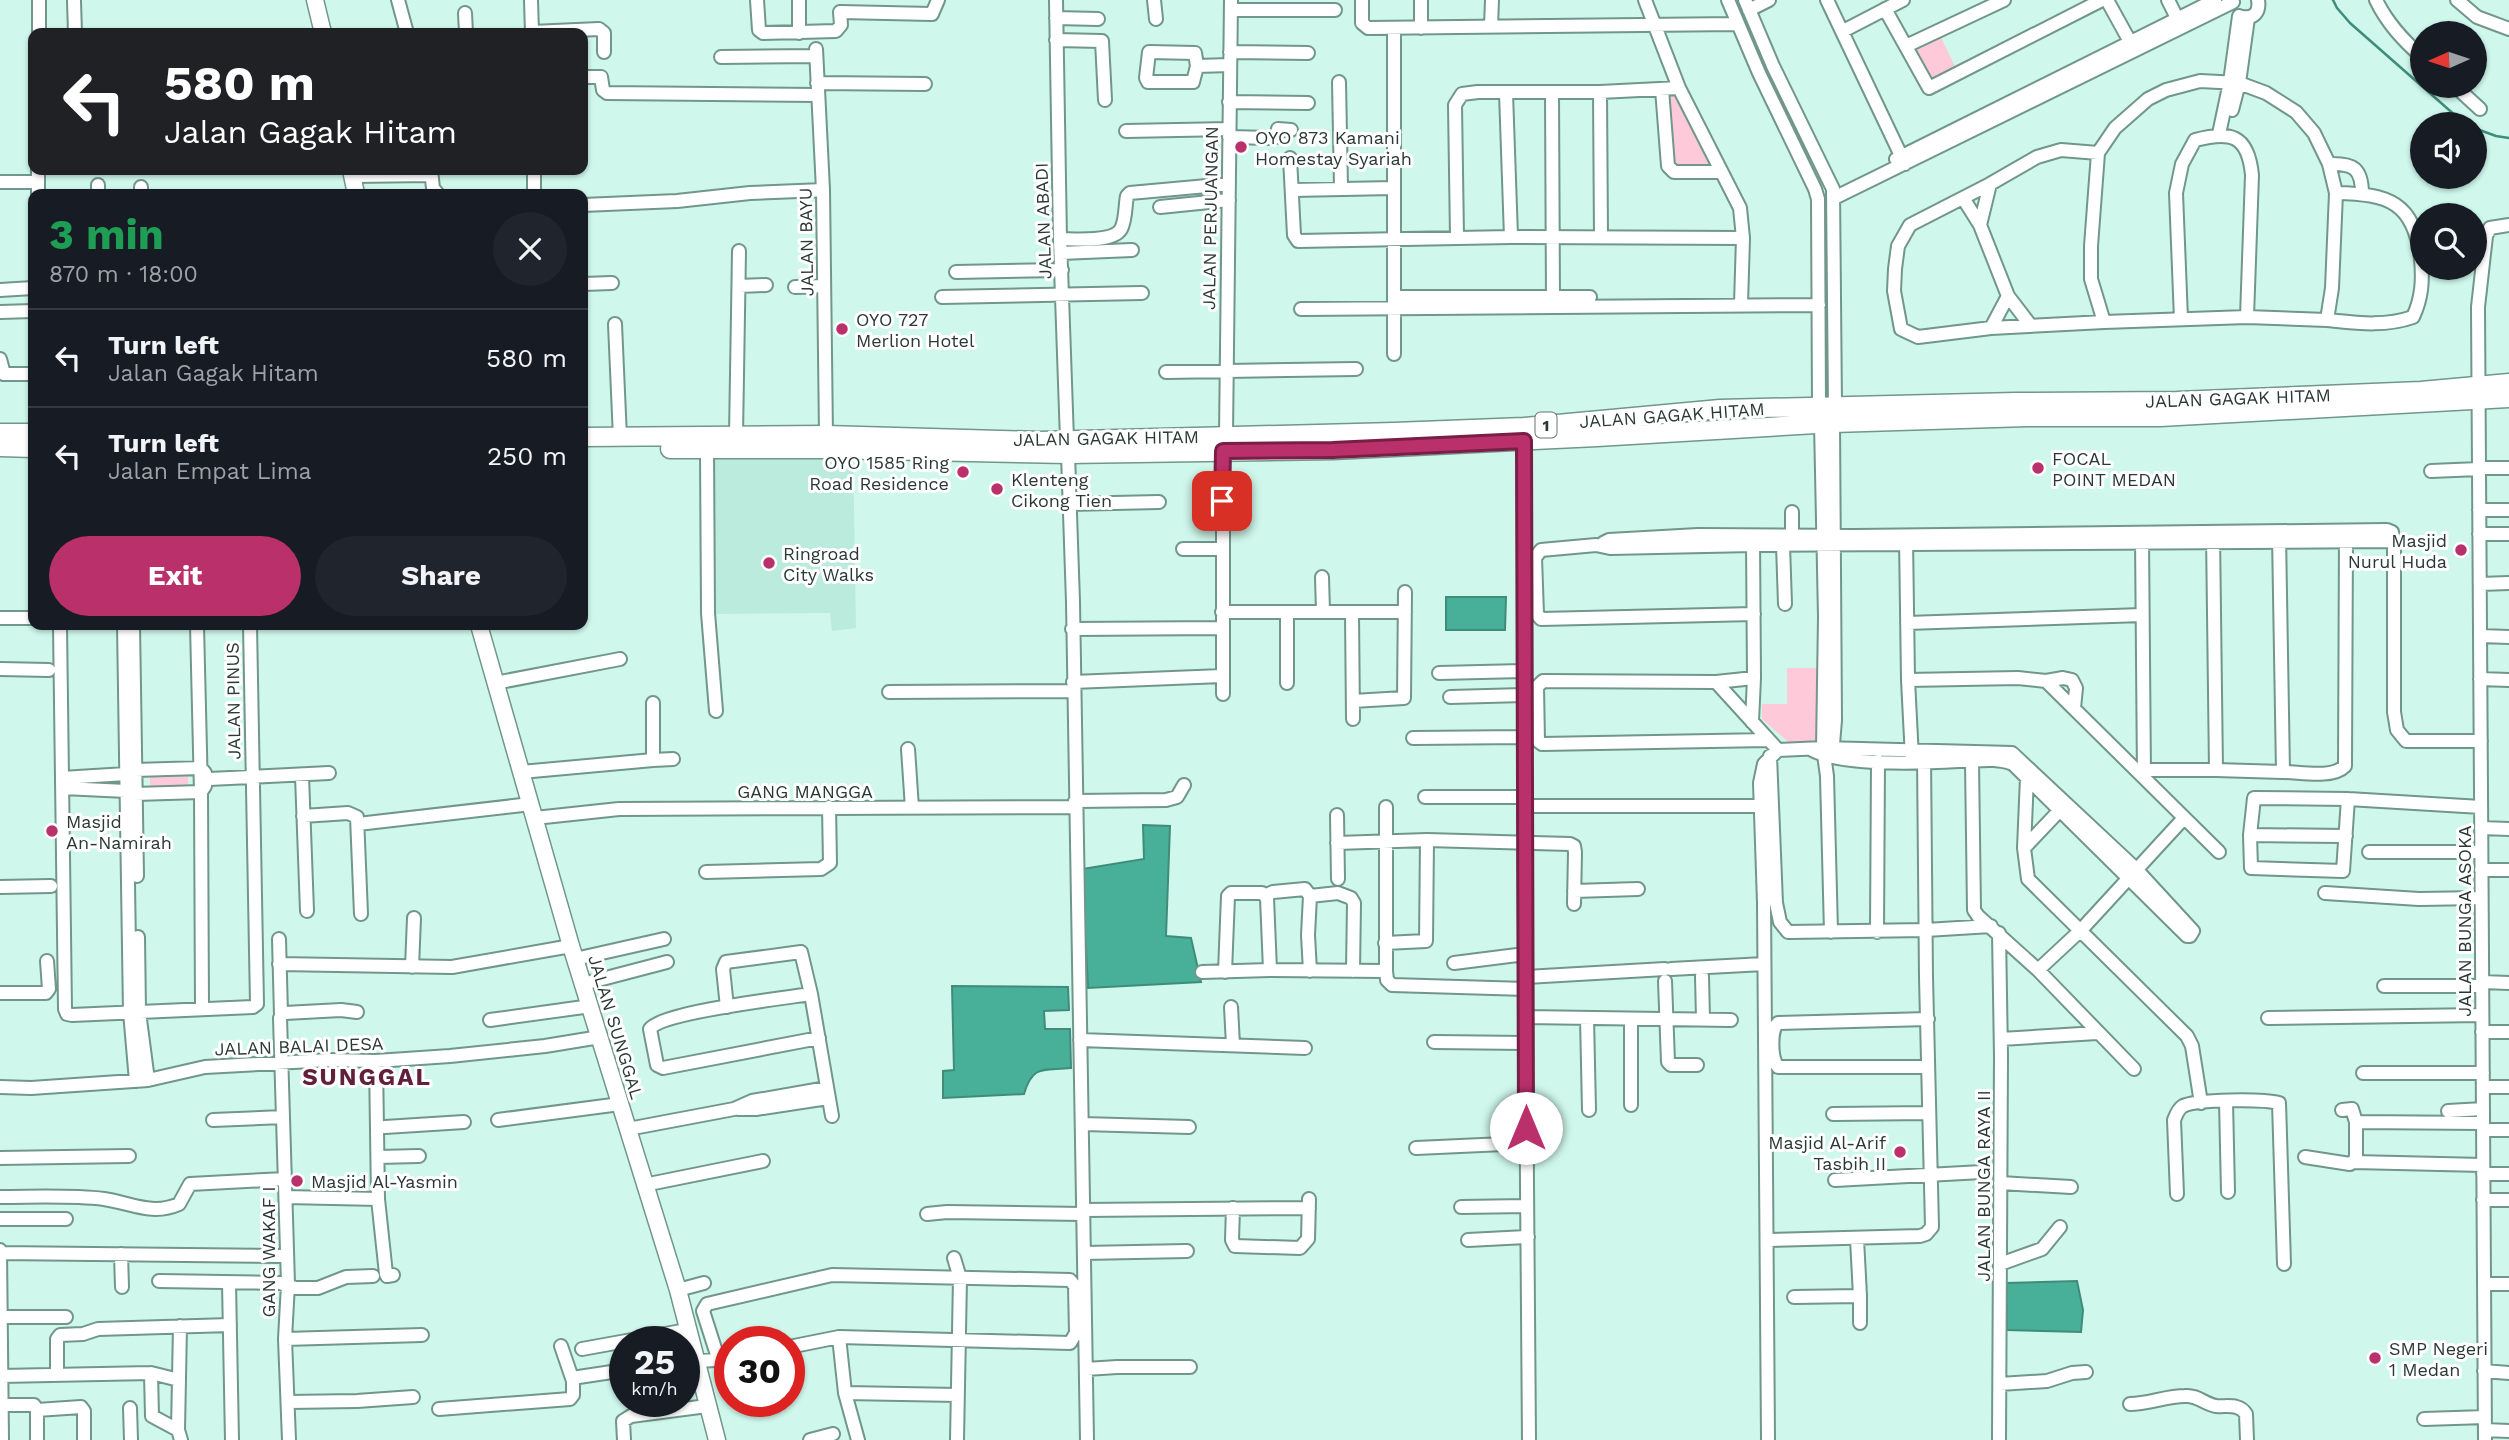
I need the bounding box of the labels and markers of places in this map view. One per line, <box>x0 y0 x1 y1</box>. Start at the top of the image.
place label: OYO 873 Kamani Homestay Syariah <box>1255 127 1412 169</box>
marker: OYO 873 Kamani Homestay Syariah <box>1233 139 1249 155</box>
place label: OYO 727 Merlion Hotel <box>856 309 975 351</box>
marker: OYO 727 Merlion Hotel <box>834 321 850 337</box>
place label: FOCAL POINT MEDAN <box>2052 448 2176 490</box>
place label: OYO 1585 Ring Road Residence <box>809 452 949 494</box>
marker: FOCAL POINT MEDAN <box>2030 460 2046 476</box>
marker: OYO 1585 Ring Road Residence <box>955 464 971 480</box>
place label: Klenteng Cikong Tien <box>1011 469 1112 511</box>
pin <box>1192 471 1252 531</box>
marker: Klenteng Cikong Tien <box>989 481 1005 497</box>
place label: Masjid Nurul Huda <box>2348 530 2447 572</box>
marker: Masjid Nurul Huda <box>2453 542 2469 558</box>
place label: Ringroad City Walks <box>783 543 874 585</box>
marker: Ringroad City Walks <box>761 555 777 571</box>
place label: Masjid An-Namirah <box>66 811 172 853</box>
marker: Masjid An-Namirah <box>44 823 60 839</box>
place label: Masjid Al-Arif Tasbih II <box>1768 1132 1886 1174</box>
marker: Masjid Al-Arif Tasbih II <box>1892 1144 1908 1160</box>
place label: Masjid Al-Yasmin <box>311 1171 458 1192</box>
marker: Masjid Al-Yasmin <box>289 1173 305 1189</box>
place label: SMP Negeri 1 Medan <box>2389 1338 2488 1380</box>
marker: SMP Negeri 1 Medan <box>2367 1350 2383 1366</box>

